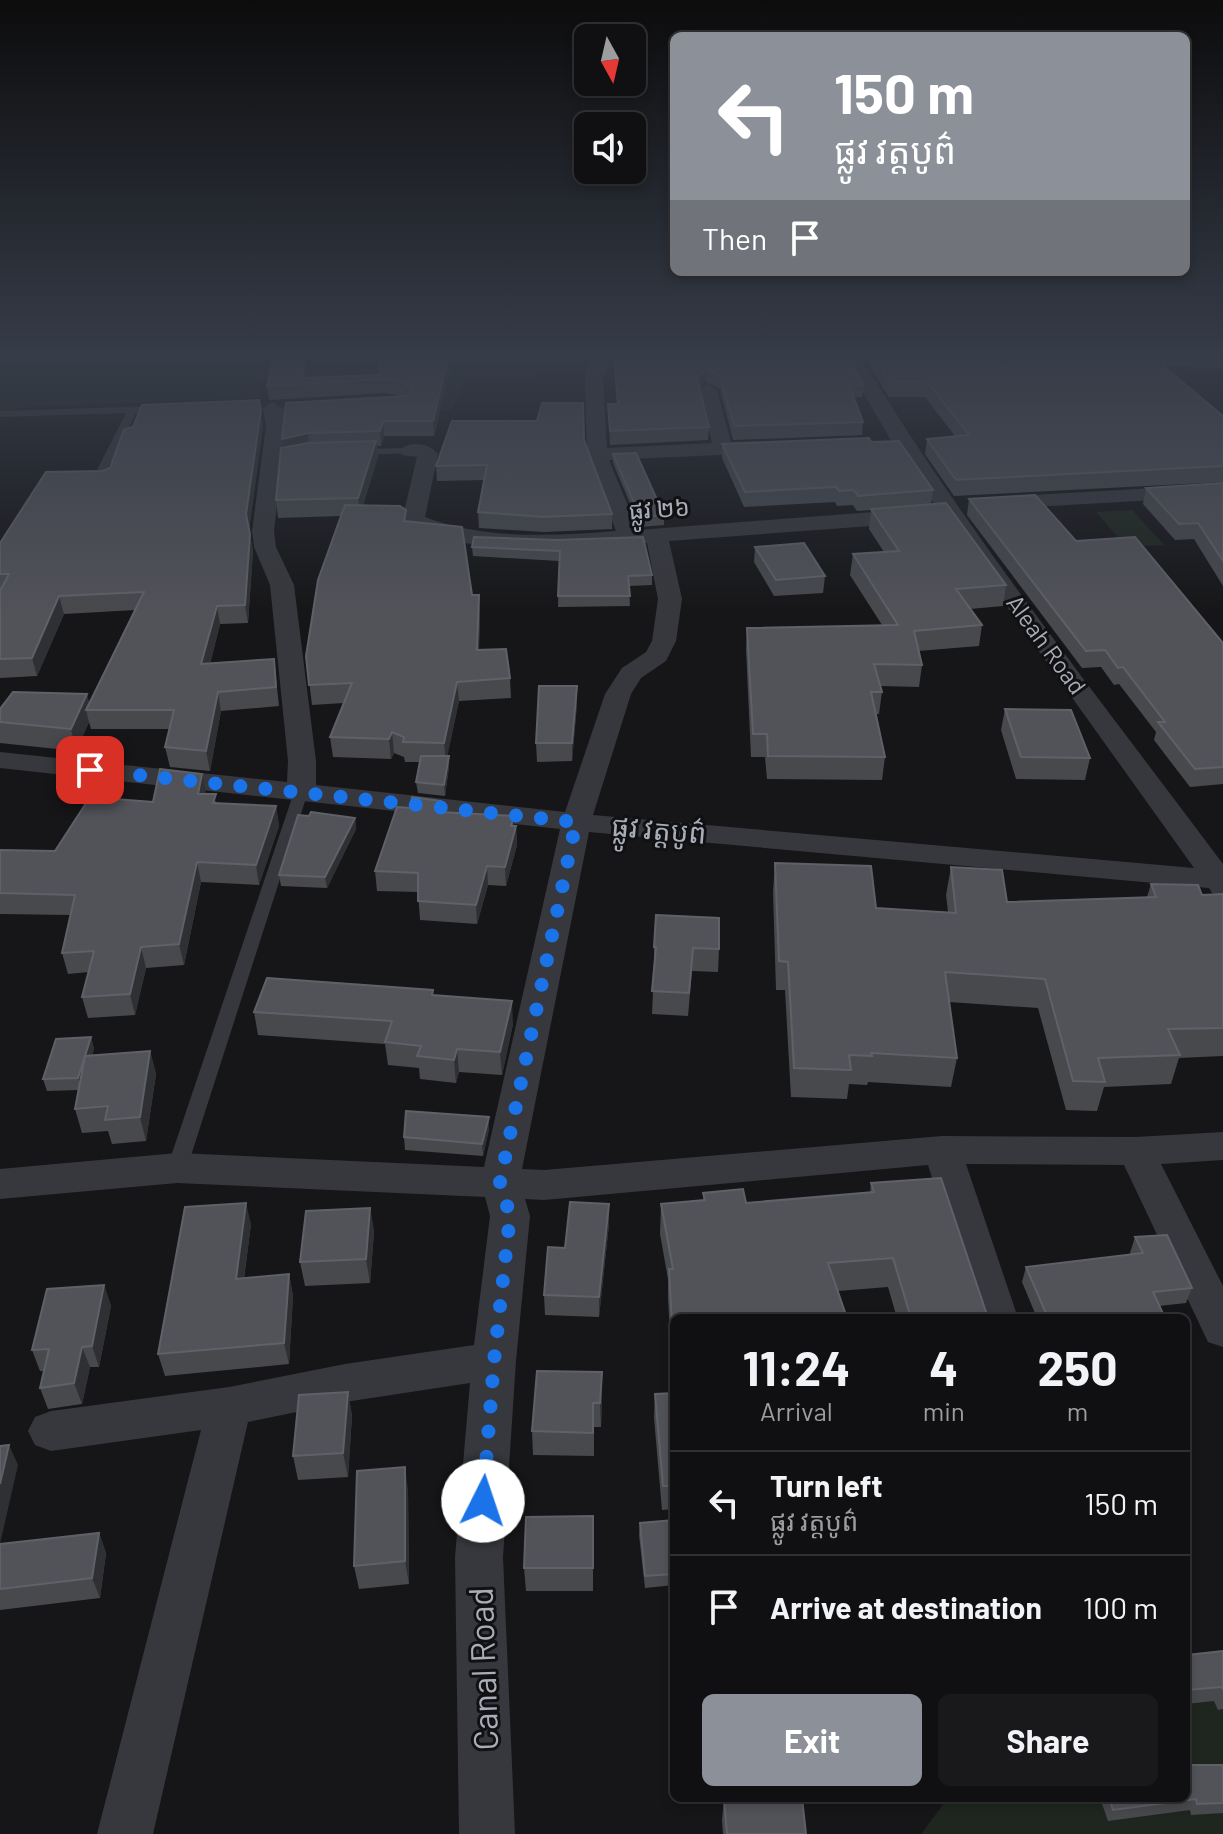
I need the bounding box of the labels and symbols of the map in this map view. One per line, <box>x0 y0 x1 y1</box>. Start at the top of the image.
north arrow <box>574 24 646 96</box>
street label: ផ្លូវ ២៦ <box>627 491 691 534</box>
street label: Aleah Road <box>1001 589 1093 699</box>
pin <box>56 736 124 804</box>
street label: ផ្លូវ វត្តបូព៌ <box>609 808 708 859</box>
position arrow <box>441 1459 525 1543</box>
street label: Canal Road <box>459 1587 505 1751</box>

